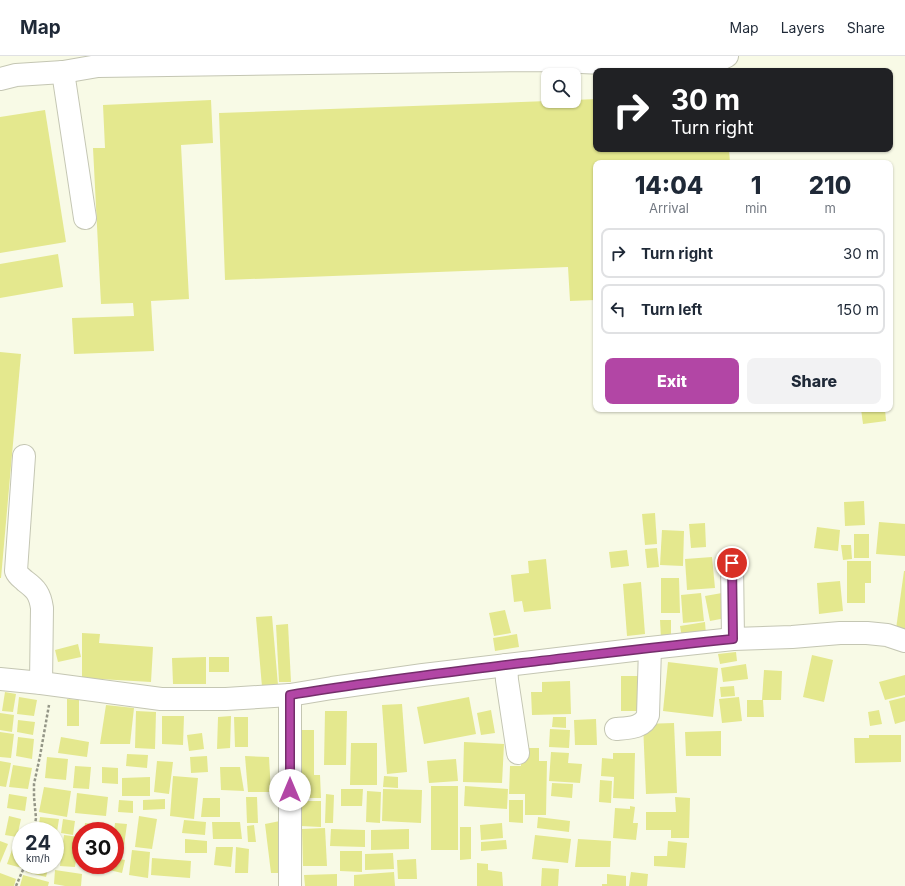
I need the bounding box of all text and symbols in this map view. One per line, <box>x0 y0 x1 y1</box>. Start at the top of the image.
text: Map <box>20 16 61 39</box>
text: Map <box>730 19 759 36</box>
text: Layers <box>781 19 825 36</box>
text: Share <box>847 19 885 36</box>
map controls <box>541 68 581 108</box>
button: search <box>541 68 581 108</box>
text: 30 m <box>671 83 740 117</box>
icon: right <box>605 84 657 136</box>
text: Turn right <box>671 117 754 138</box>
text: 14:04 <box>635 171 703 200</box>
text: 1 <box>751 171 761 200</box>
text: 210 <box>809 171 851 200</box>
text: Arrival <box>649 200 689 216</box>
text: min <box>745 200 767 216</box>
text: m <box>824 200 836 216</box>
icon: right <box>607 242 629 264</box>
text: Turn right <box>641 244 713 263</box>
text: 30 m <box>843 244 879 263</box>
icon: left <box>607 298 629 320</box>
text: Turn left <box>641 300 702 319</box>
text: 150 m <box>837 300 879 319</box>
button: Exit <box>605 358 739 404</box>
button: Share <box>747 358 881 404</box>
pin <box>715 546 749 580</box>
icon: arrive <box>721 552 743 574</box>
position arrow <box>269 769 311 811</box>
speed limit sign: 30 <box>72 822 124 874</box>
text: 24 <box>25 831 51 855</box>
text: km/h <box>26 852 50 864</box>

